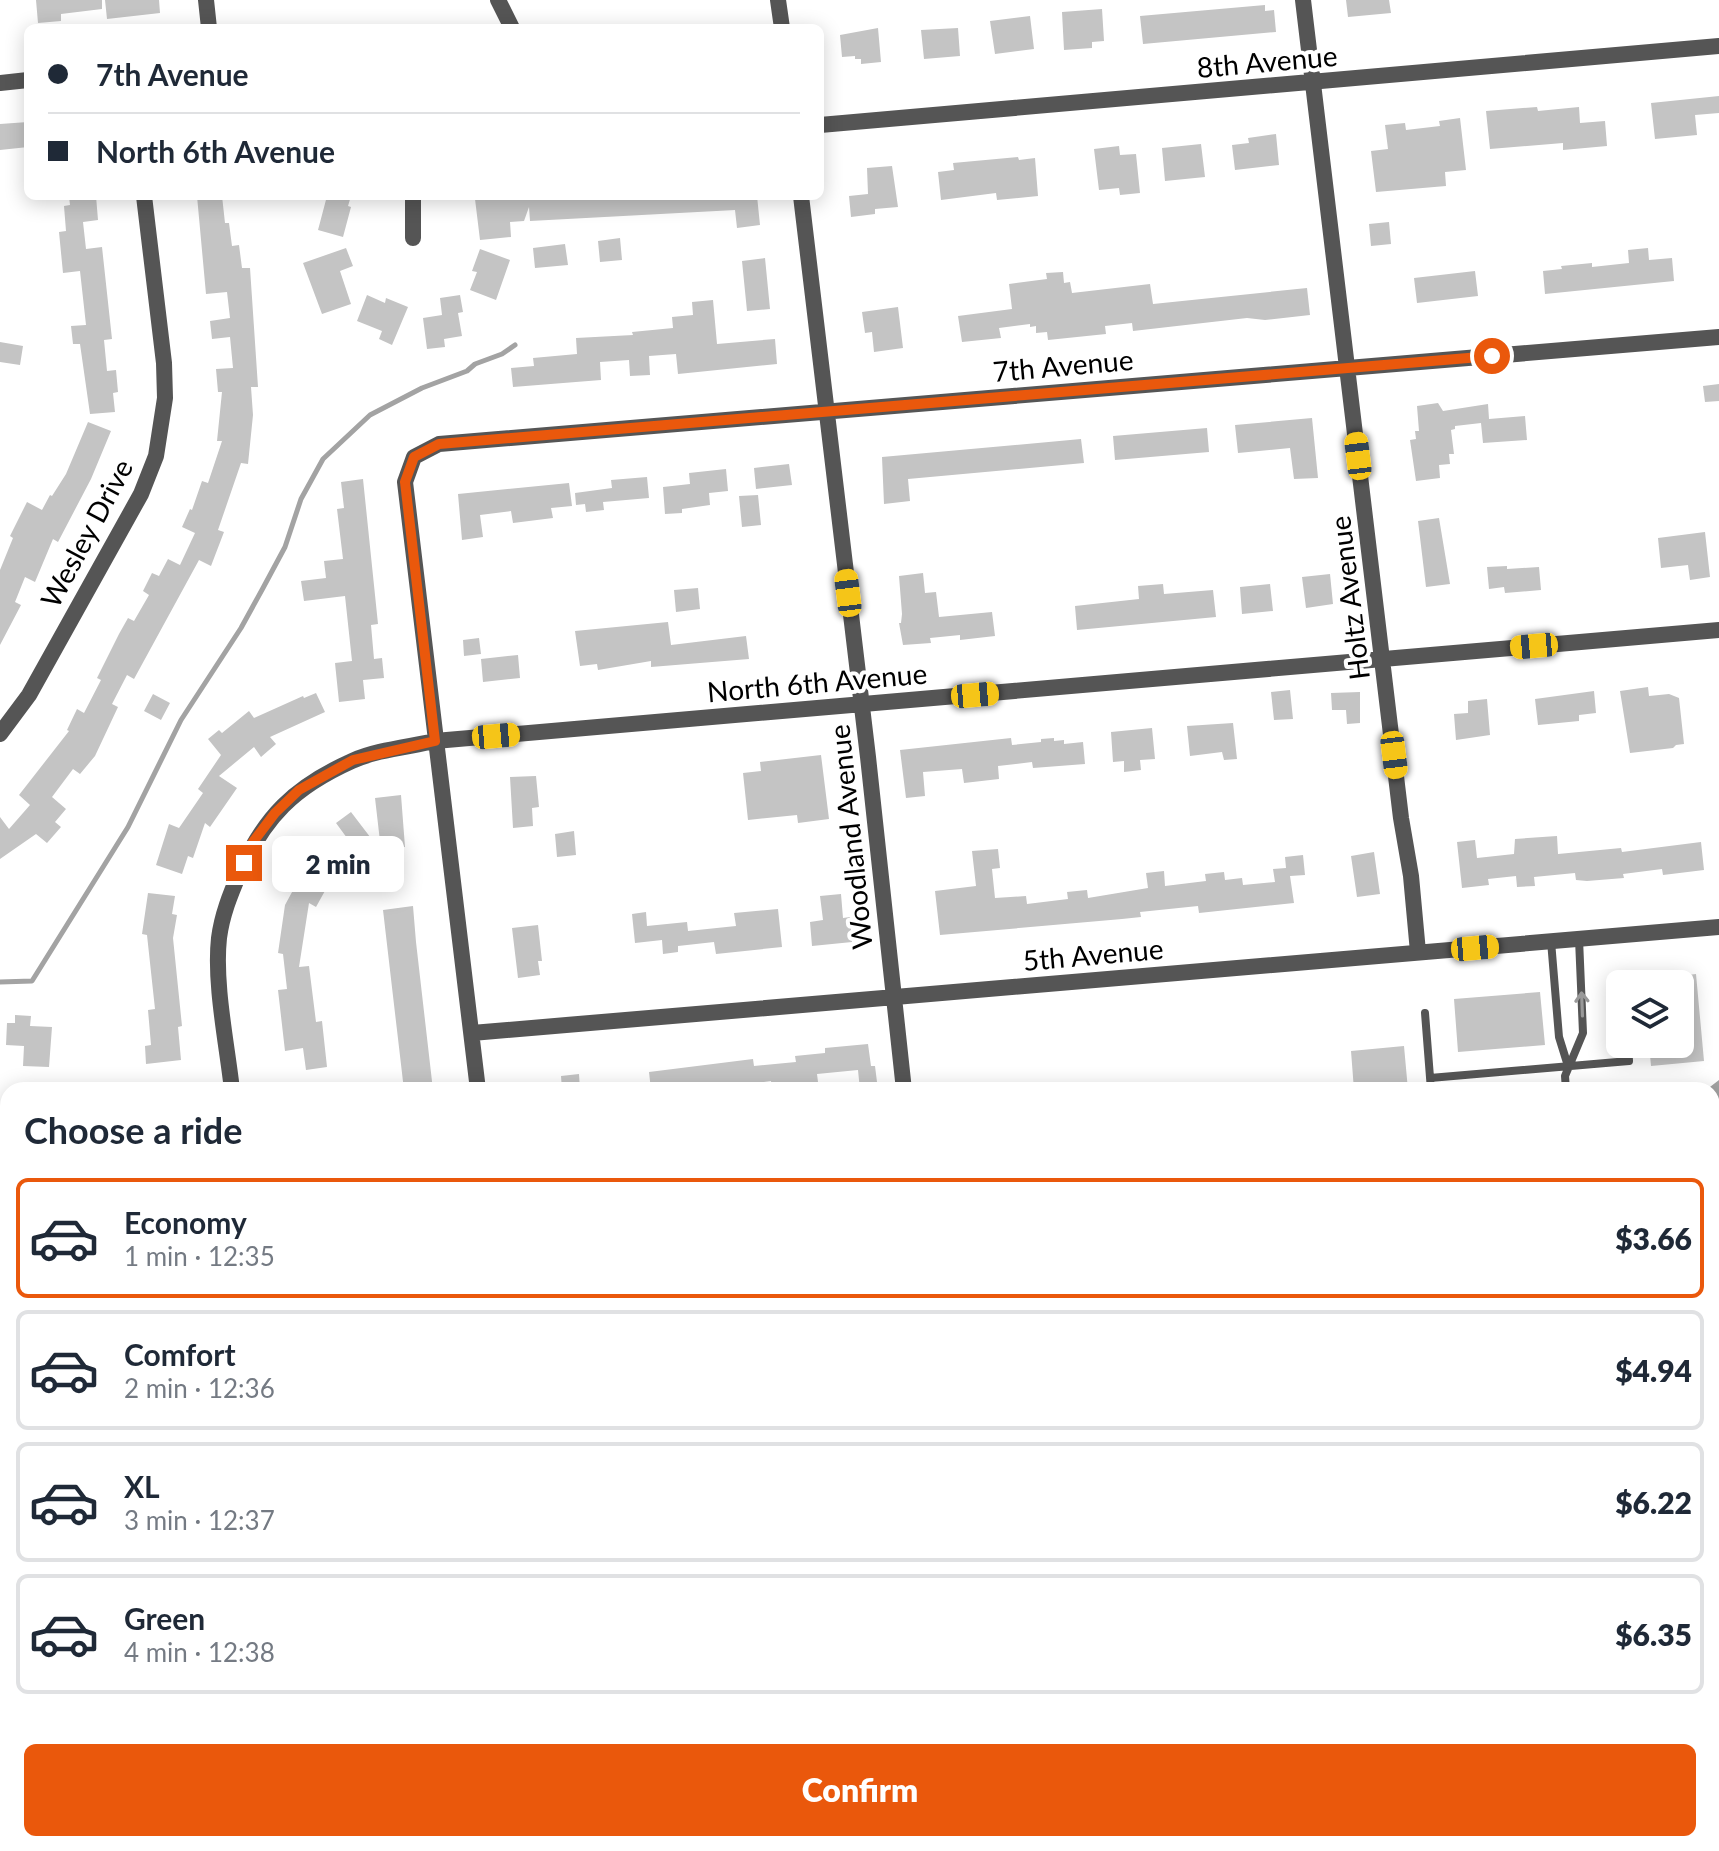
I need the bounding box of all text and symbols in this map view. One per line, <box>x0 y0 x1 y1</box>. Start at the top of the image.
street label: 8th Avenue <box>1195 38 1339 84</box>
text: 7th Avenue <box>96 56 249 92</box>
text: North 6th Avenue <box>96 133 335 169</box>
route start <box>1474 338 1510 374</box>
street label: 7th Avenue <box>991 342 1135 388</box>
car <box>1343 431 1373 481</box>
street label: Wesley Drive <box>33 453 139 613</box>
street label: Holtz Avenue <box>1322 514 1376 682</box>
car <box>833 568 863 618</box>
car <box>1509 632 1559 660</box>
street label: North 6th Avenue <box>706 655 928 709</box>
car <box>950 681 1000 709</box>
car <box>471 722 521 750</box>
street label: Woodland Avenue <box>821 723 879 951</box>
car <box>1379 730 1409 780</box>
callout: 2 min <box>272 835 404 891</box>
route end <box>226 845 262 881</box>
text: 2 min <box>306 848 370 880</box>
street label: 5th Avenue <box>1021 931 1165 977</box>
car <box>1450 934 1500 962</box>
map controls <box>1606 970 1694 1058</box>
button: layers <box>1606 970 1694 1058</box>
one-way arrow <box>1574 991 1589 1018</box>
text: Choose a ride <box>24 1108 243 1152</box>
icon: car <box>28 1202 100 1274</box>
text: Economy <box>124 1204 247 1240</box>
text: $3.66 <box>1615 1220 1692 1256</box>
text: 1 min · 12:35 <box>124 1240 275 1272</box>
icon: car <box>28 1334 100 1406</box>
text: Comfort <box>124 1336 236 1372</box>
text: $4.94 <box>1615 1352 1692 1388</box>
text: 2 min · 12:36 <box>124 1372 275 1404</box>
icon: car <box>28 1466 100 1538</box>
text: XL <box>124 1468 160 1504</box>
text: $6.22 <box>1615 1484 1692 1520</box>
text: 3 min · 12:37 <box>124 1504 275 1536</box>
icon: car <box>28 1598 100 1670</box>
text: Green <box>124 1600 205 1636</box>
text: $6.35 <box>1615 1616 1692 1652</box>
text: 4 min · 12:38 <box>124 1636 275 1668</box>
button: Confirm <box>24 1744 1696 1836</box>

